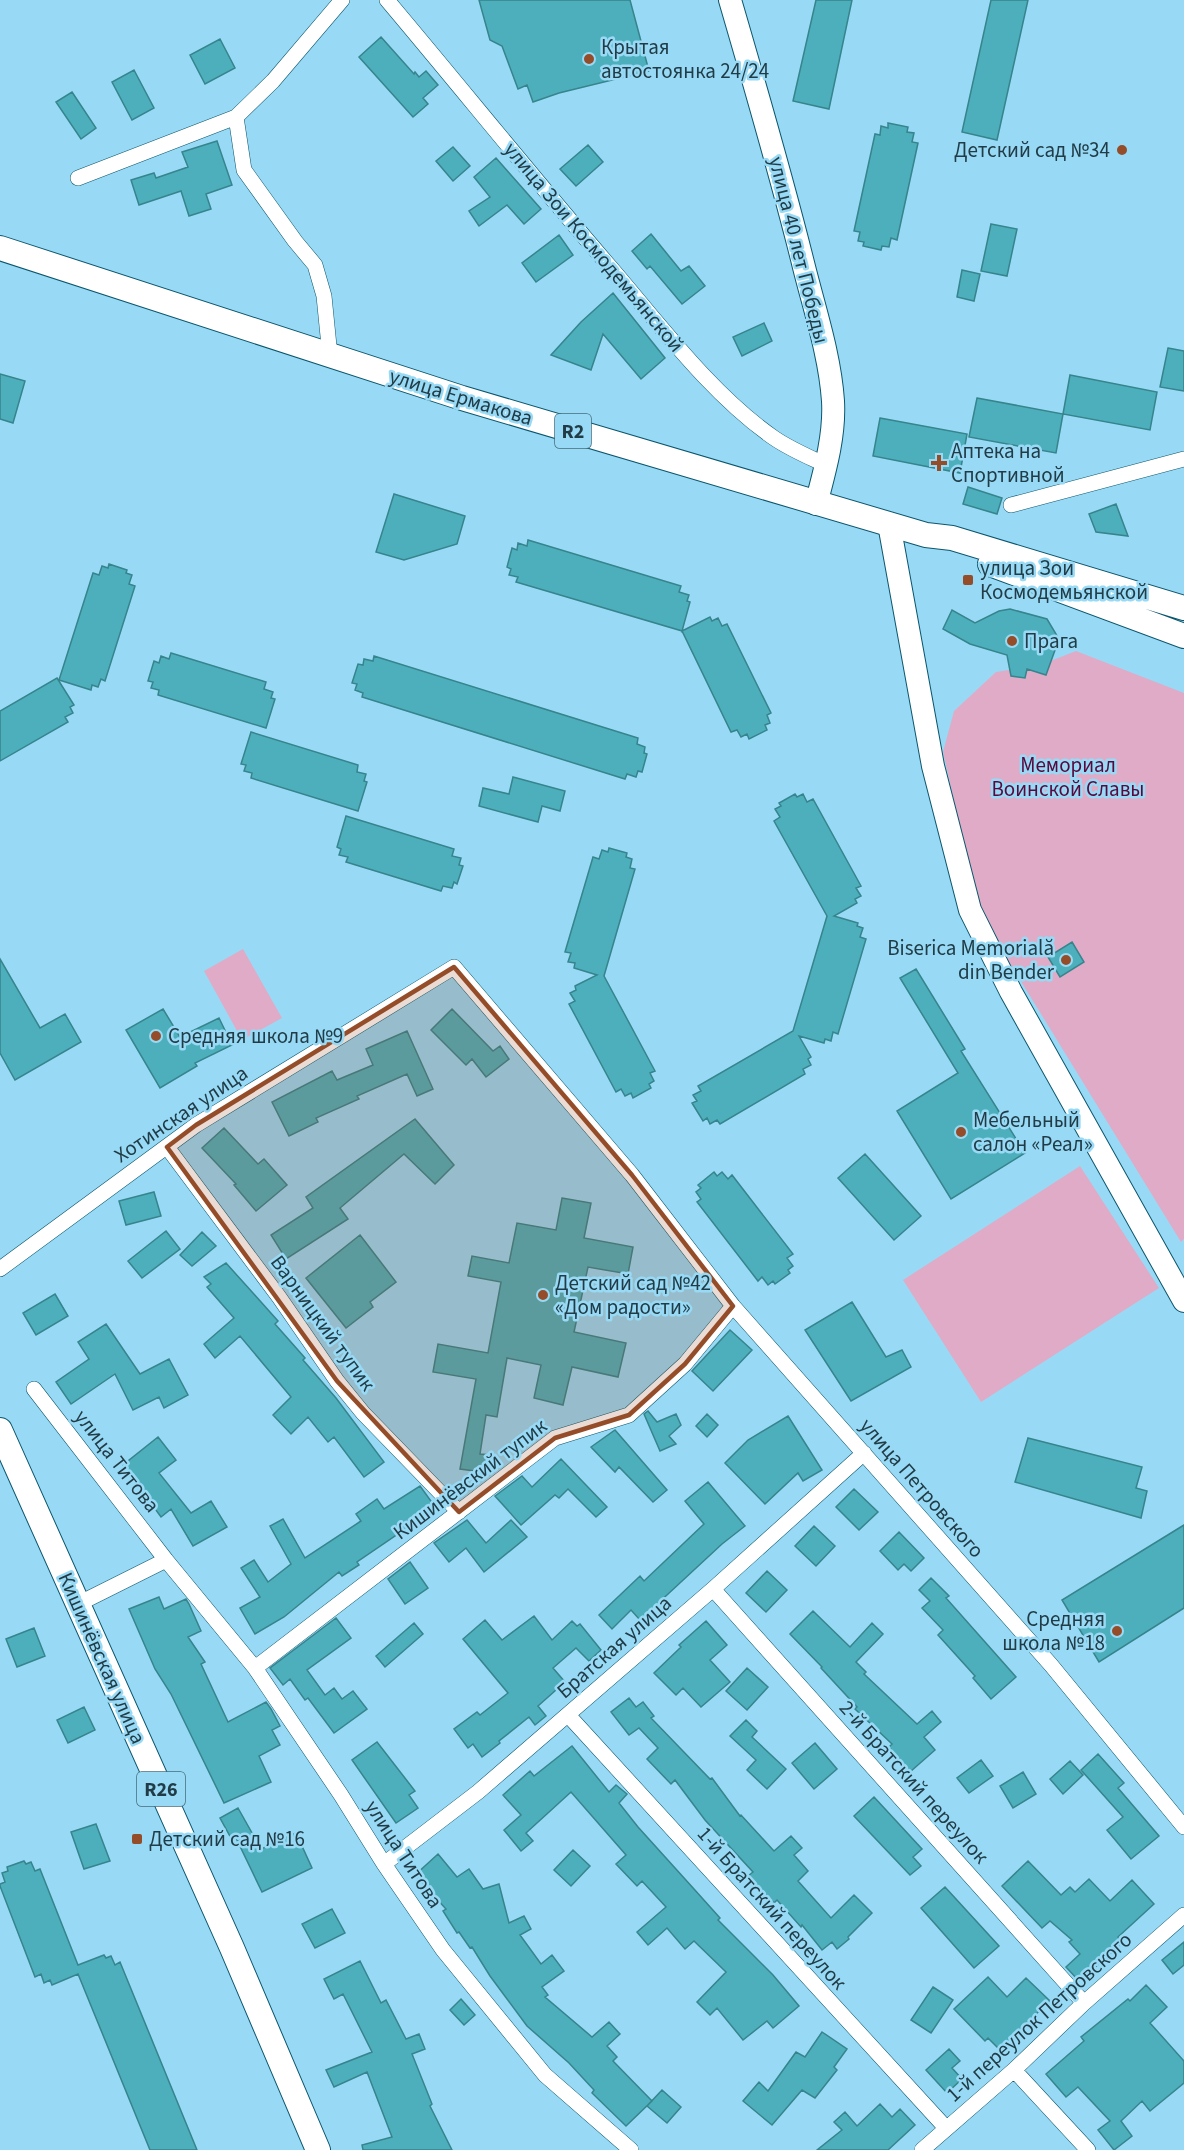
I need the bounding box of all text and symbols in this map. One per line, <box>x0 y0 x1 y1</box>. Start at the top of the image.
place label: Крытая автостоянка 24/24 <box>601 32 769 86</box>
marker: Крытая автостоянка 24/24 <box>582 52 596 66</box>
street label: улица Зои Космодемьянской <box>497 135 691 359</box>
place label: Детский сад №34 <box>954 135 1110 165</box>
marker: Детский сад №34 <box>1115 143 1129 157</box>
street label: улица 40 лет Победы <box>761 153 837 347</box>
street label: улица Ермакова <box>386 361 536 433</box>
road number: R2 <box>555 414 591 448</box>
place label: Аптека на Спортивной <box>951 436 1065 490</box>
marker: Аптека на Спортивной <box>932 456 946 470</box>
place label: улица Зои Космодемьянской <box>980 553 1148 607</box>
marker: улица Зои Космодемьянской <box>961 573 975 587</box>
place label: Прага <box>1024 626 1078 656</box>
marker: Прага <box>1005 634 1019 648</box>
park label: Мемориал Воинской Славы <box>992 750 1145 804</box>
place label: Biserica Memorială din Bender <box>887 933 1055 987</box>
marker: Biserica Memorială din Bender <box>1059 953 1073 967</box>
place label: Средняя школа №9 <box>168 1021 343 1051</box>
marker: Средняя школа №9 <box>149 1029 163 1043</box>
street label: Хотинская улица <box>108 1058 254 1170</box>
place label: Мебельный салон «Реал» <box>973 1105 1093 1159</box>
marker: Мебельный салон «Реал» <box>954 1125 968 1139</box>
street label: Варницкий тупик <box>263 1249 383 1398</box>
place label: Детский сад №42 «Дом радости» <box>555 1268 711 1322</box>
marker: Детский сад №42 «Дом радости» <box>536 1288 550 1302</box>
street label: улица Титова <box>67 1403 167 1519</box>
street label: Кишинёвский тупик <box>387 1411 554 1547</box>
street label: улица Петровского <box>853 1412 991 1564</box>
street label: Кишинёвская улица <box>51 1567 153 1749</box>
street label: Братская улица <box>550 1589 678 1705</box>
place label: Средняя школа №18 <box>1002 1604 1105 1658</box>
marker: Средняя школа №18 <box>1110 1624 1124 1638</box>
street label: 2-й Братский переулок <box>832 1694 996 1871</box>
road number: R26 <box>137 1772 185 1806</box>
street label: улица Титова <box>358 1794 450 1914</box>
street label: 1-й Братский переулок <box>690 1820 854 1997</box>
place label: Детский сад №16 <box>149 1824 305 1854</box>
marker: Детский сад №16 <box>130 1832 144 1846</box>
street label: 1-й переулок Петровского <box>939 1925 1139 2109</box>

